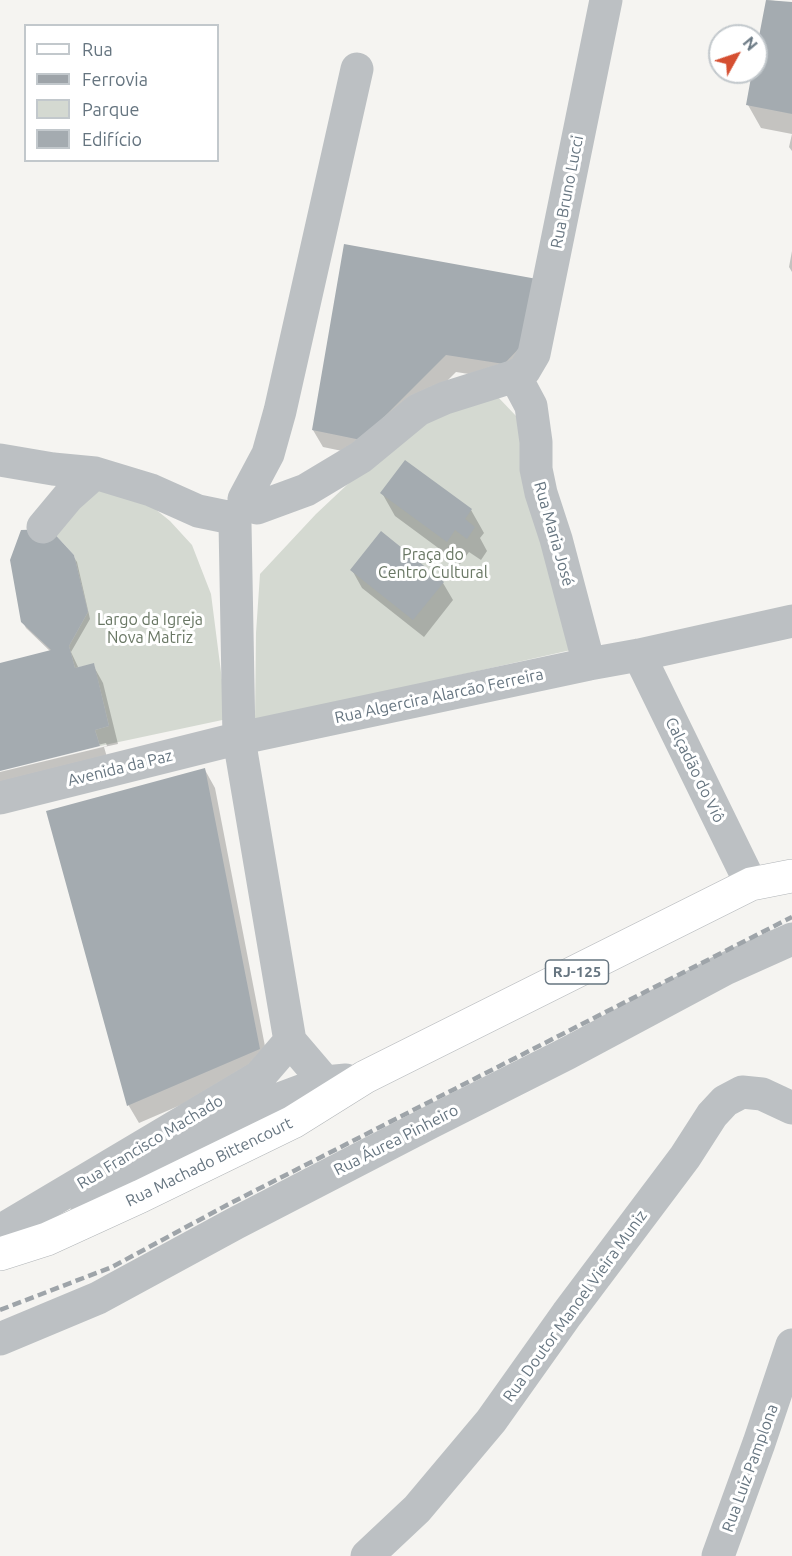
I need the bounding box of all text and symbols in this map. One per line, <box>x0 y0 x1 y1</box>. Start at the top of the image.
legend <box>24 24 219 162</box>
north arrow <box>708 24 768 84</box>
text: N <box>740 33 761 54</box>
text: Rua <box>82 39 113 59</box>
text: Ferrovia <box>82 69 148 89</box>
text: Parque <box>82 99 139 119</box>
text: Edifício <box>82 129 142 149</box>
street label: Rua Bruno Lucci <box>547 134 587 250</box>
street label: Rua Maria José <box>530 479 578 589</box>
park label: Praça do Centro Cultural <box>378 545 488 583</box>
park label: Largo da Igreja Nova Matriz <box>97 610 203 648</box>
street label: Rua Algercira Alarcão Ferreira <box>333 664 545 728</box>
street label: Calçadão do Viô <box>661 714 729 826</box>
street label: Avenida da Paz <box>66 746 174 790</box>
road number: RJ-125 <box>546 960 608 984</box>
street label: Rua Francisco Machado <box>74 1091 226 1193</box>
street label: Rua Áurea Pinheiro <box>331 1100 461 1180</box>
street label: Rua Machado Bittencourt <box>123 1113 295 1211</box>
street label: Rua Doutor Manoel Vieira Muniz <box>499 1206 651 1406</box>
street label: Rua Luiz Pamplona <box>718 1401 782 1535</box>

